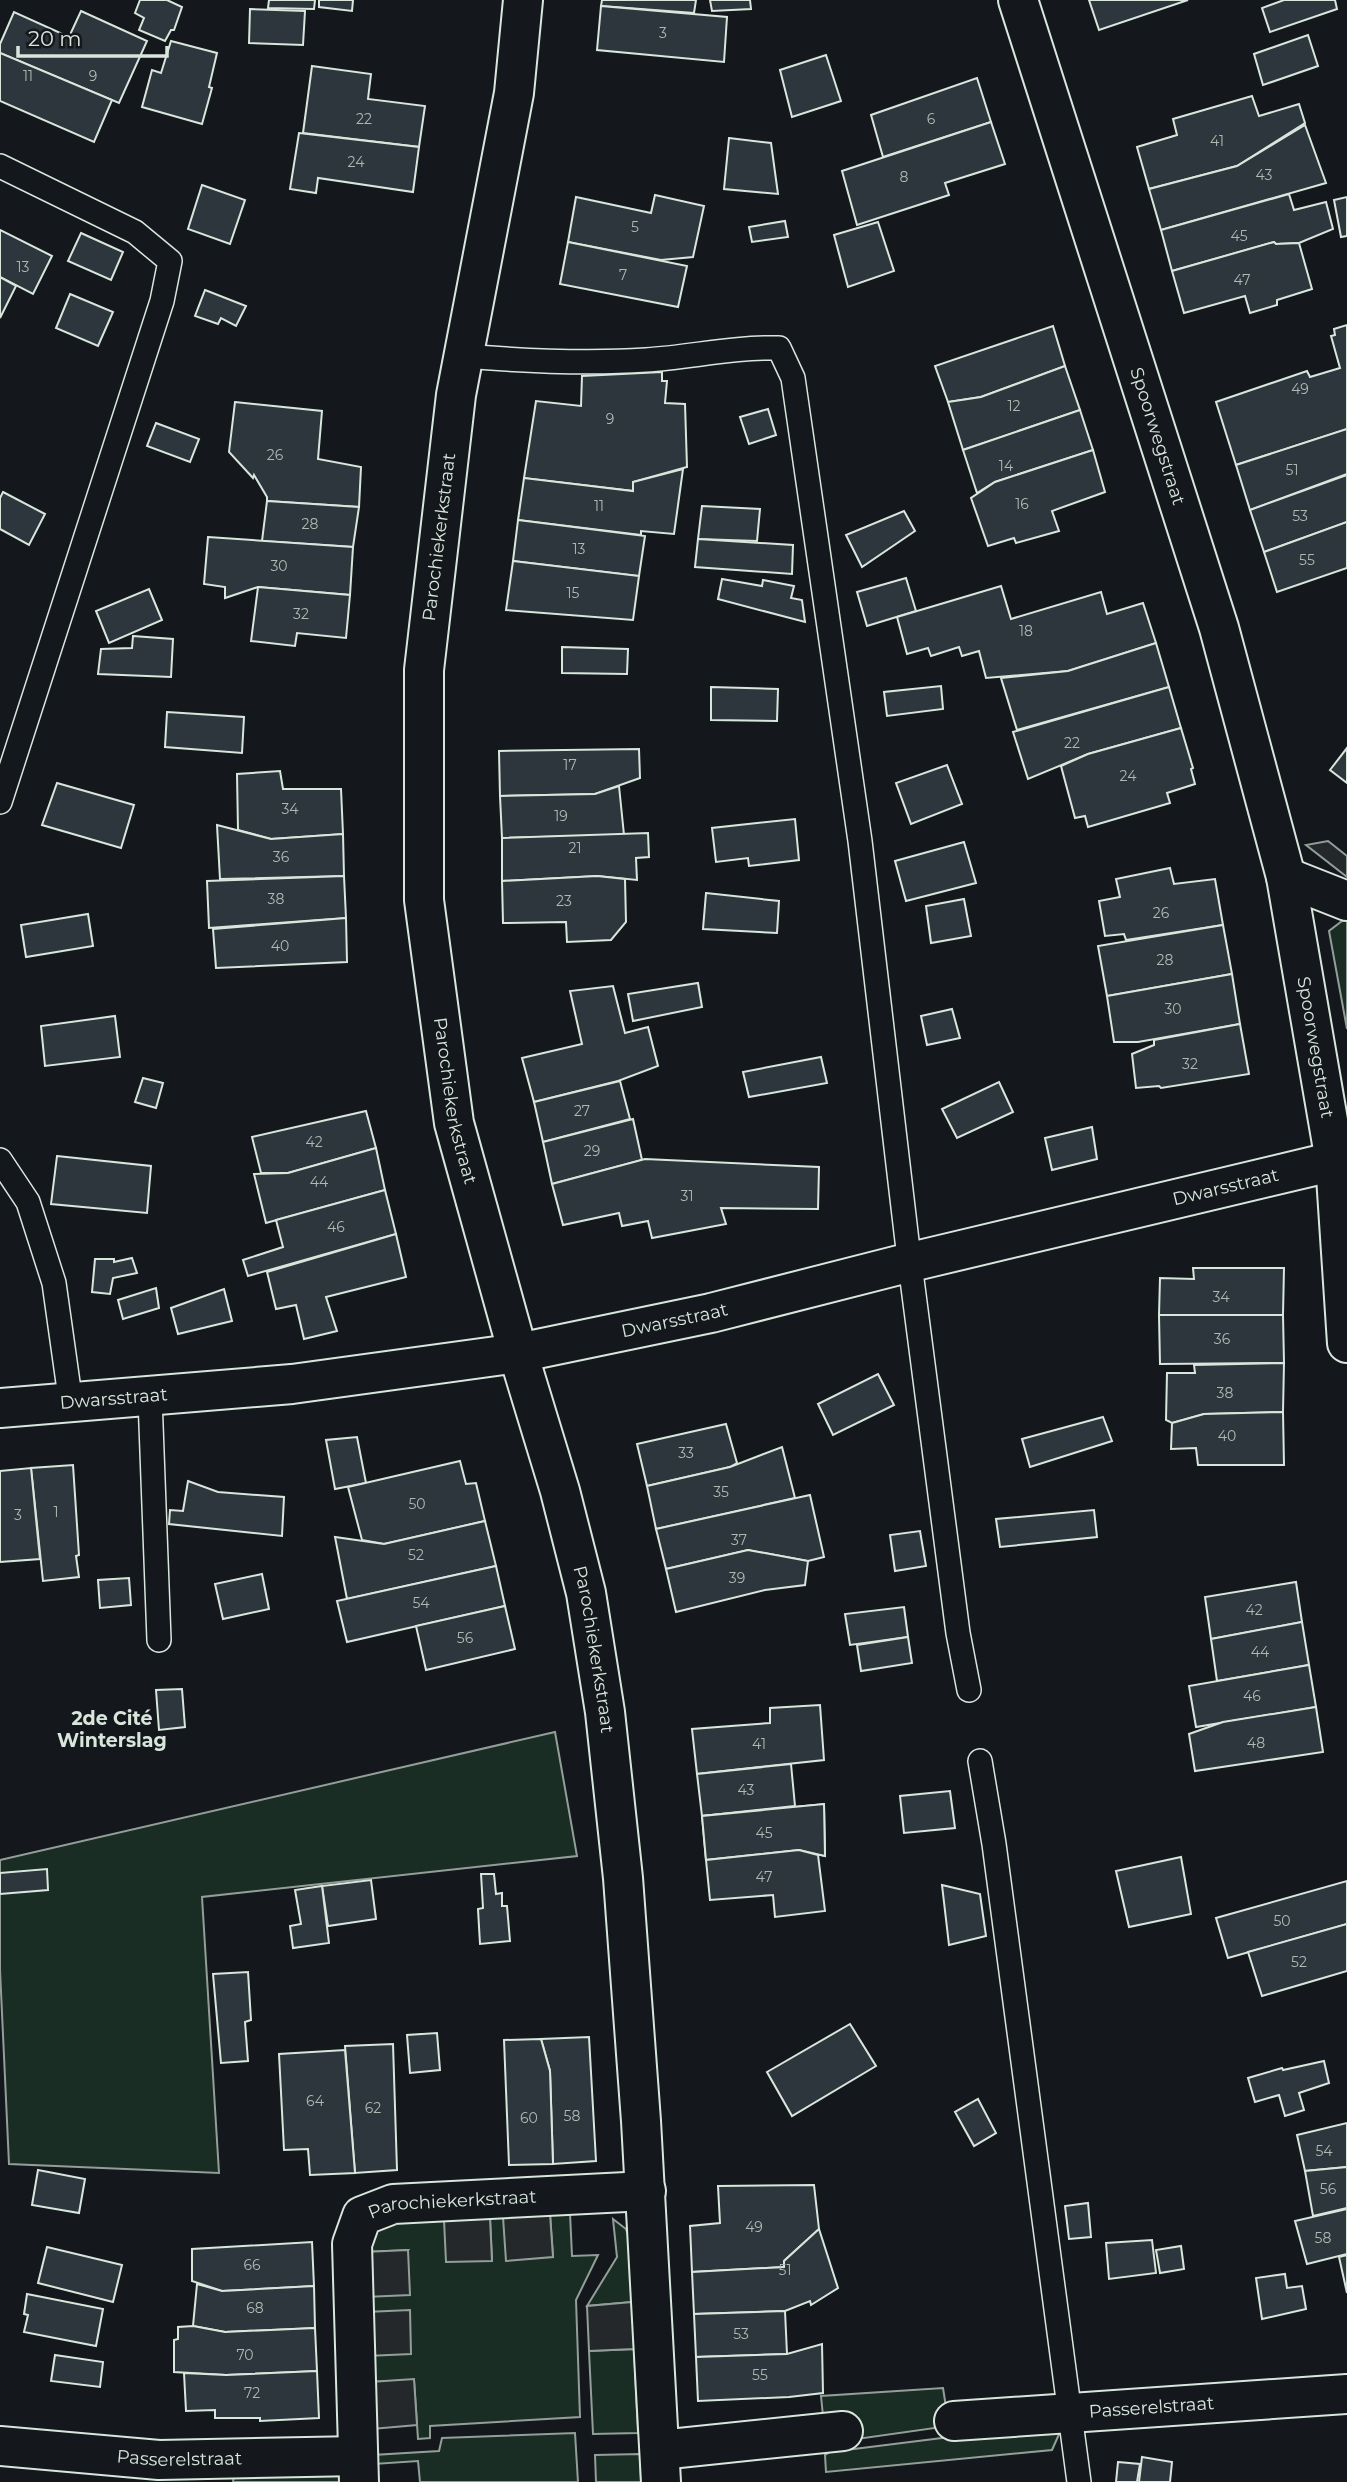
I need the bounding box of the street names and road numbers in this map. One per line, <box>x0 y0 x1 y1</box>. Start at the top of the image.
street label: Spoorwegstraat <box>1125 365 1190 508</box>
street label: Parochiekerkstraat <box>418 452 460 622</box>
street label: Spoorwegstraat <box>1292 975 1338 1120</box>
street label: Parochiekerkstraat <box>429 1016 481 1187</box>
street label: Dwarsstraat <box>1170 1164 1281 1210</box>
street label: Dwarsstraat <box>619 1298 730 1342</box>
street label: Dwarsstraat <box>59 1383 168 1414</box>
street label: Parochiekerkstraat <box>568 1563 618 1734</box>
street label: Parochiekerkstraat <box>365 2186 537 2224</box>
street label: Passerelstraat <box>1088 2392 1215 2423</box>
street label: Passerelstraat <box>116 2445 242 2471</box>

